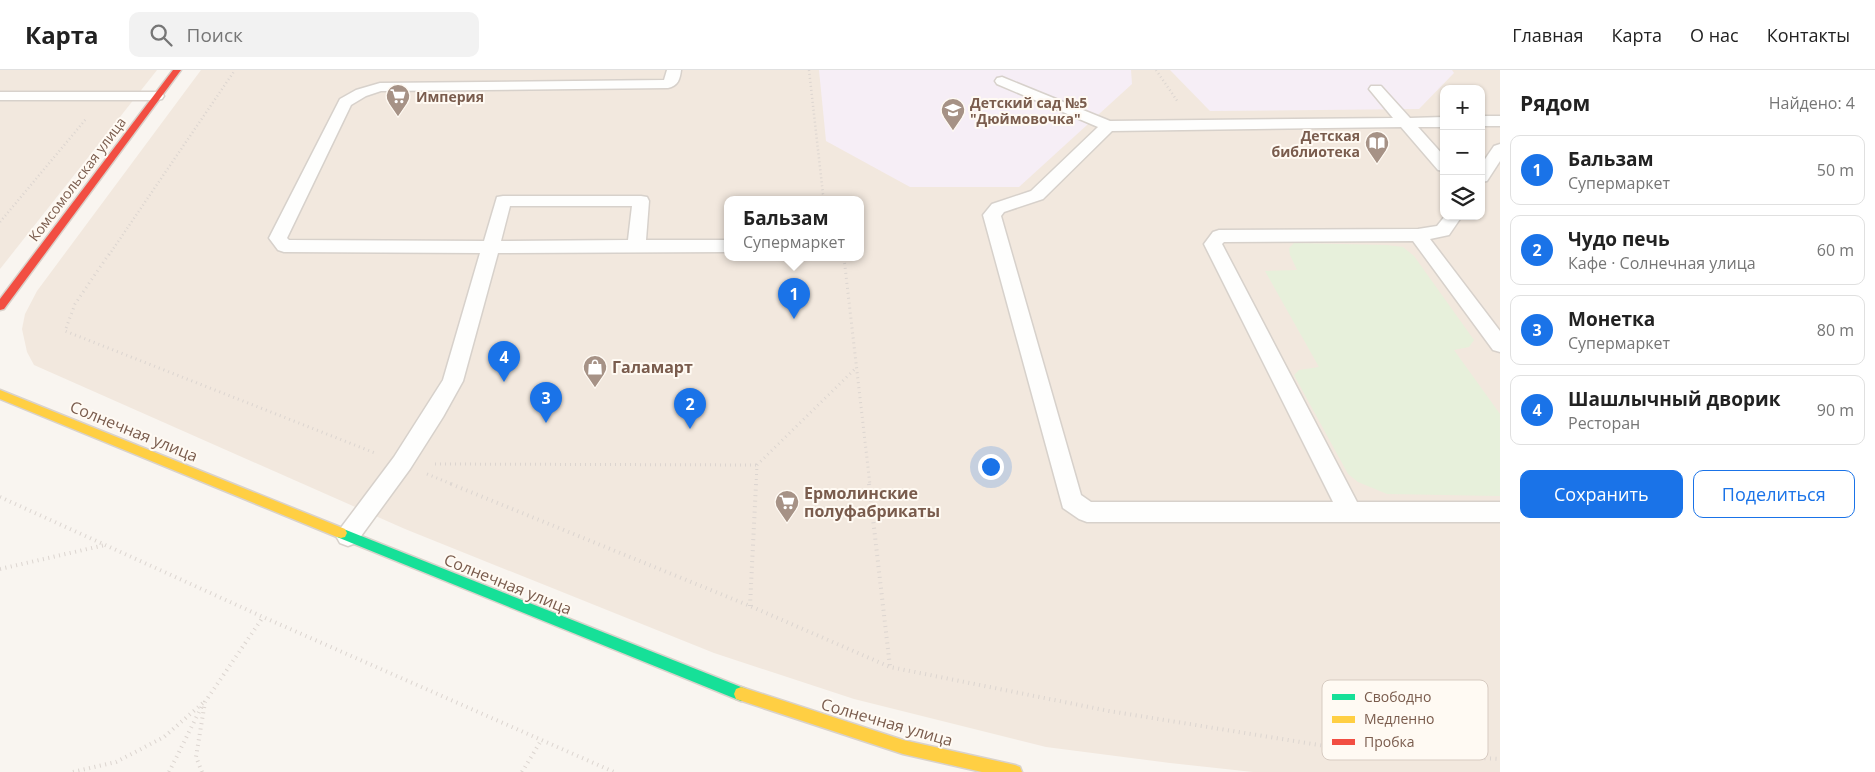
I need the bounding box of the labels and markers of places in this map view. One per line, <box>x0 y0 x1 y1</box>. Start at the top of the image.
supermarket icon: Империя <box>385 83 411 117</box>
place label: Империя <box>416 87 484 106</box>
place label: Детский сад №5 "Дюймовочка" <box>970 93 1087 128</box>
school or university icon: Детский сад №5 "Дюймовочка" <box>940 97 966 131</box>
place label: Детская библиотека <box>1272 126 1360 161</box>
library icon: Детская библиотека <box>1364 130 1390 164</box>
pin: 1 <box>778 278 810 319</box>
pin: 4 <box>488 341 520 382</box>
shop icon: Галамарт <box>582 354 608 388</box>
place label: Галамарт <box>612 356 693 378</box>
pin: 3 <box>530 382 562 423</box>
pin: 2 <box>674 388 706 429</box>
place label: Ермолинские полуфабрикаты <box>804 482 940 522</box>
supermarket icon: Ермолинские полуфабрикаты <box>774 489 800 523</box>

